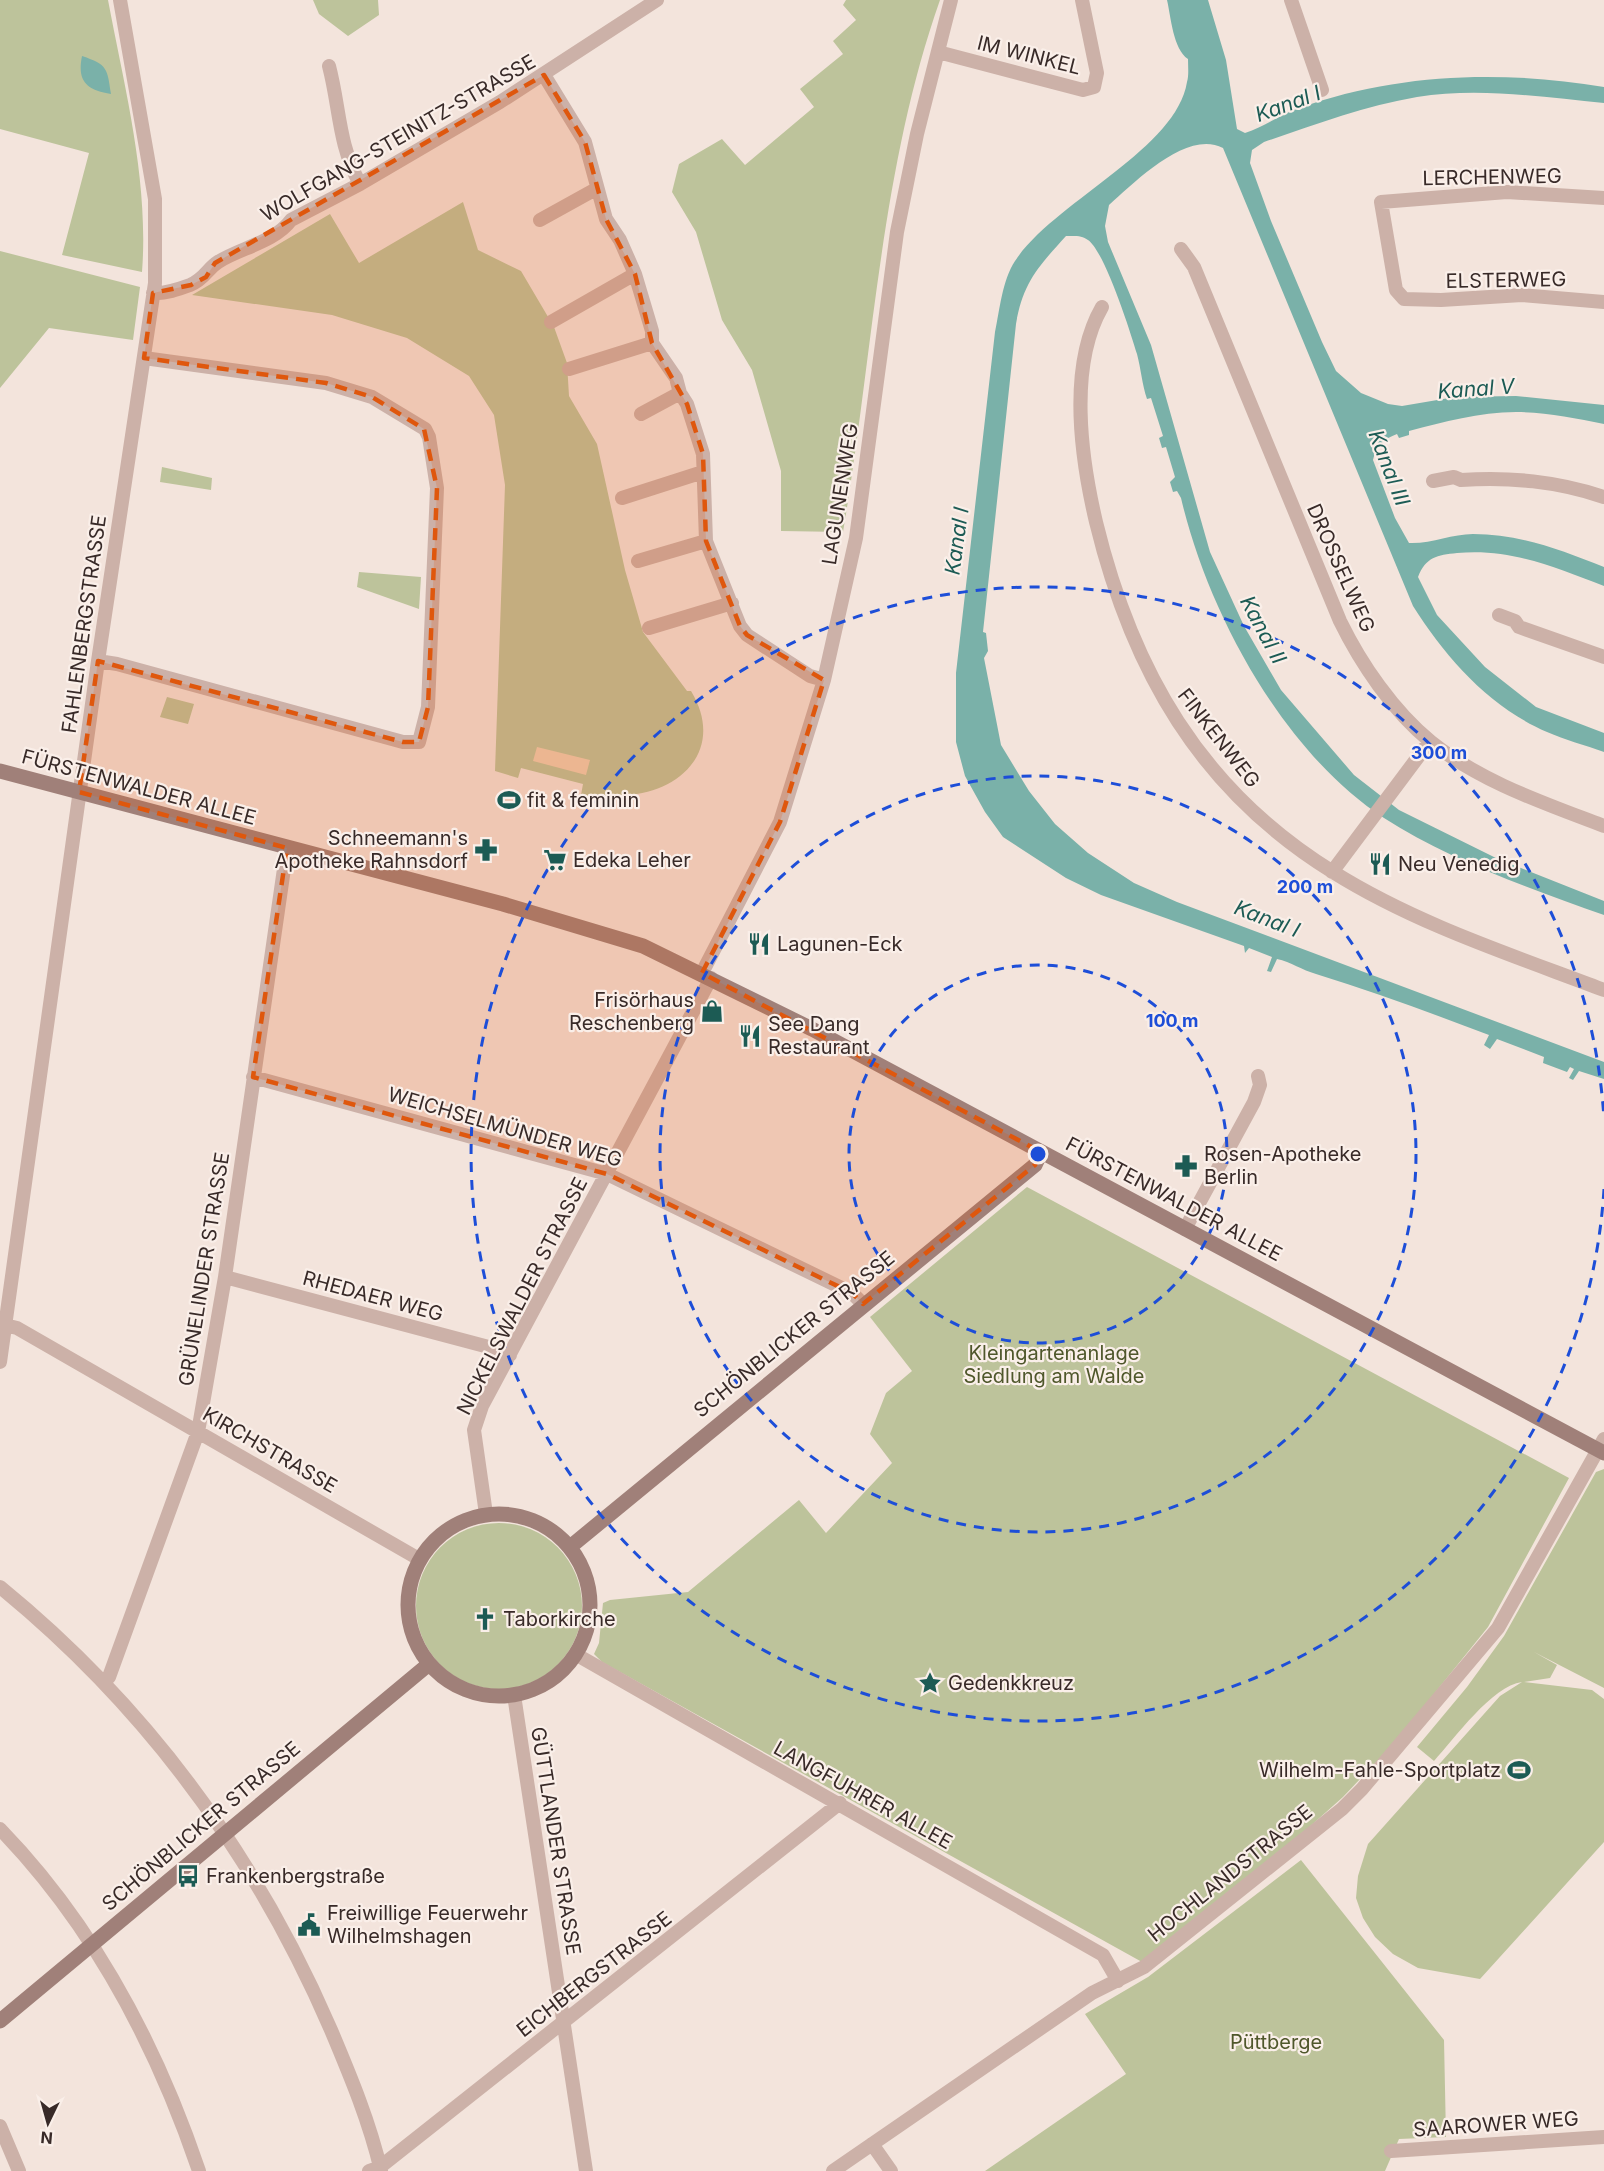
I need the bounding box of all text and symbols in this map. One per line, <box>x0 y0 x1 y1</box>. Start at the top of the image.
street label: IM WINKEL <box>975 31 1083 79</box>
street label: WOLFGANG-STEINITZ-STRASSE <box>256 49 540 227</box>
water label: Kanal I <box>1252 80 1324 127</box>
street label: LERCHENWEG <box>1422 164 1562 190</box>
street label: ELSTERWEG <box>1445 267 1567 293</box>
water label: Kanal V <box>1437 373 1517 404</box>
street label: LAGUNENWEG <box>817 421 863 567</box>
water label: Kanal III <box>1364 426 1415 510</box>
street label: DROSSELWEG <box>1302 500 1380 636</box>
water label: Kanal I <box>939 505 974 576</box>
street label: FAHLENBERGSTRASSE <box>57 513 111 735</box>
water label: Kanal II <box>1235 591 1292 669</box>
street label: FINKENWEG <box>1173 684 1265 792</box>
text: 300 m <box>1411 742 1467 763</box>
street label: FÜRSTENWALDER ALLEE <box>19 744 259 830</box>
sports icon: fit & feminin <box>496 787 522 813</box>
place label: fit & feminin <box>527 788 639 812</box>
place label: Schneemann's Apotheke Rahnsdorf <box>274 826 469 873</box>
pharmacy icon: Schneemann's Apotheke Rahnsdorf <box>473 837 499 863</box>
supermarket icon: Edeka Leher <box>542 847 568 873</box>
place label: Edeka Leher <box>573 848 691 872</box>
restaurant icon: Neu Venedig <box>1367 851 1393 877</box>
place label: Neu Venedig <box>1398 852 1519 876</box>
text: 200 m <box>1277 876 1333 897</box>
water label: Kanal I <box>1231 895 1304 943</box>
restaurant icon: Lagunen-Eck <box>746 931 772 957</box>
place label: Lagunen-Eck <box>777 932 903 956</box>
place label: Frisörhaus Reschenberg <box>569 988 694 1035</box>
shop icon: Frisörhaus Reschenberg <box>699 998 725 1024</box>
text: 100 m <box>1146 1010 1198 1031</box>
place label: See Dang Restaurant <box>768 1012 870 1059</box>
restaurant icon: See Dang Restaurant <box>737 1023 763 1049</box>
street label: WEICHSELMÜNDER WEG <box>385 1082 625 1172</box>
street label: FÜRSTENWALDER ALLEE <box>1062 1132 1286 1266</box>
place label: Rosen-Apotheke Berlin <box>1204 1142 1361 1189</box>
centre of rings <box>1028 1144 1048 1164</box>
street label: GRÜNELINDER STRASSE <box>174 1150 234 1388</box>
pharmacy icon: Rosen-Apotheke Berlin <box>1173 1153 1199 1179</box>
street label: NICKELSWALDER STRASSE <box>452 1173 592 1419</box>
street label: SCHÖNBLICKER STRASSE <box>689 1246 899 1422</box>
street label: RHEDAER WEG <box>300 1266 446 1326</box>
park label: Kleingartenanlage Siedlung am Walde <box>963 1341 1145 1388</box>
street label: KIRCHSTRASSE <box>199 1402 341 1498</box>
church icon: Taborkirche <box>472 1606 498 1632</box>
place label: Taborkirche <box>503 1607 616 1631</box>
place icon: Gedenkkreuz <box>917 1670 943 1696</box>
place label: Gedenkkreuz <box>948 1671 1074 1695</box>
street label: GÜTTLANDER STRASSE <box>526 1725 586 1957</box>
street label: SCHÖNBLICKER STRASSE <box>97 1736 305 1916</box>
street label: LANGFUHRER ALLEE <box>770 1736 956 1854</box>
sports icon: Wilhelm-Fahle-Sportplatz <box>1506 1757 1532 1783</box>
place label: Wilhelm-Fahle-Sportplatz <box>1259 1758 1501 1782</box>
street label: HOCHLANDSTRASSE <box>1143 1799 1317 1947</box>
bus stop icon: Frankenbergstraße <box>175 1863 201 1889</box>
place label: Frankenbergstraße <box>206 1864 385 1888</box>
place label: Freiwillige Feuerwehr Wilhelmshagen <box>327 1901 529 1948</box>
street label: EICHBERGSTRASSE <box>512 1906 676 2042</box>
public building icon: Freiwillige Feuerwehr Wilhelmshagen <box>296 1912 322 1938</box>
park label: Püttberge <box>1230 2030 1322 2054</box>
north arrow <box>18 2093 78 2153</box>
street label: SAAROWER WEG <box>1412 2106 1580 2142</box>
text: N <box>40 2127 54 2148</box>

